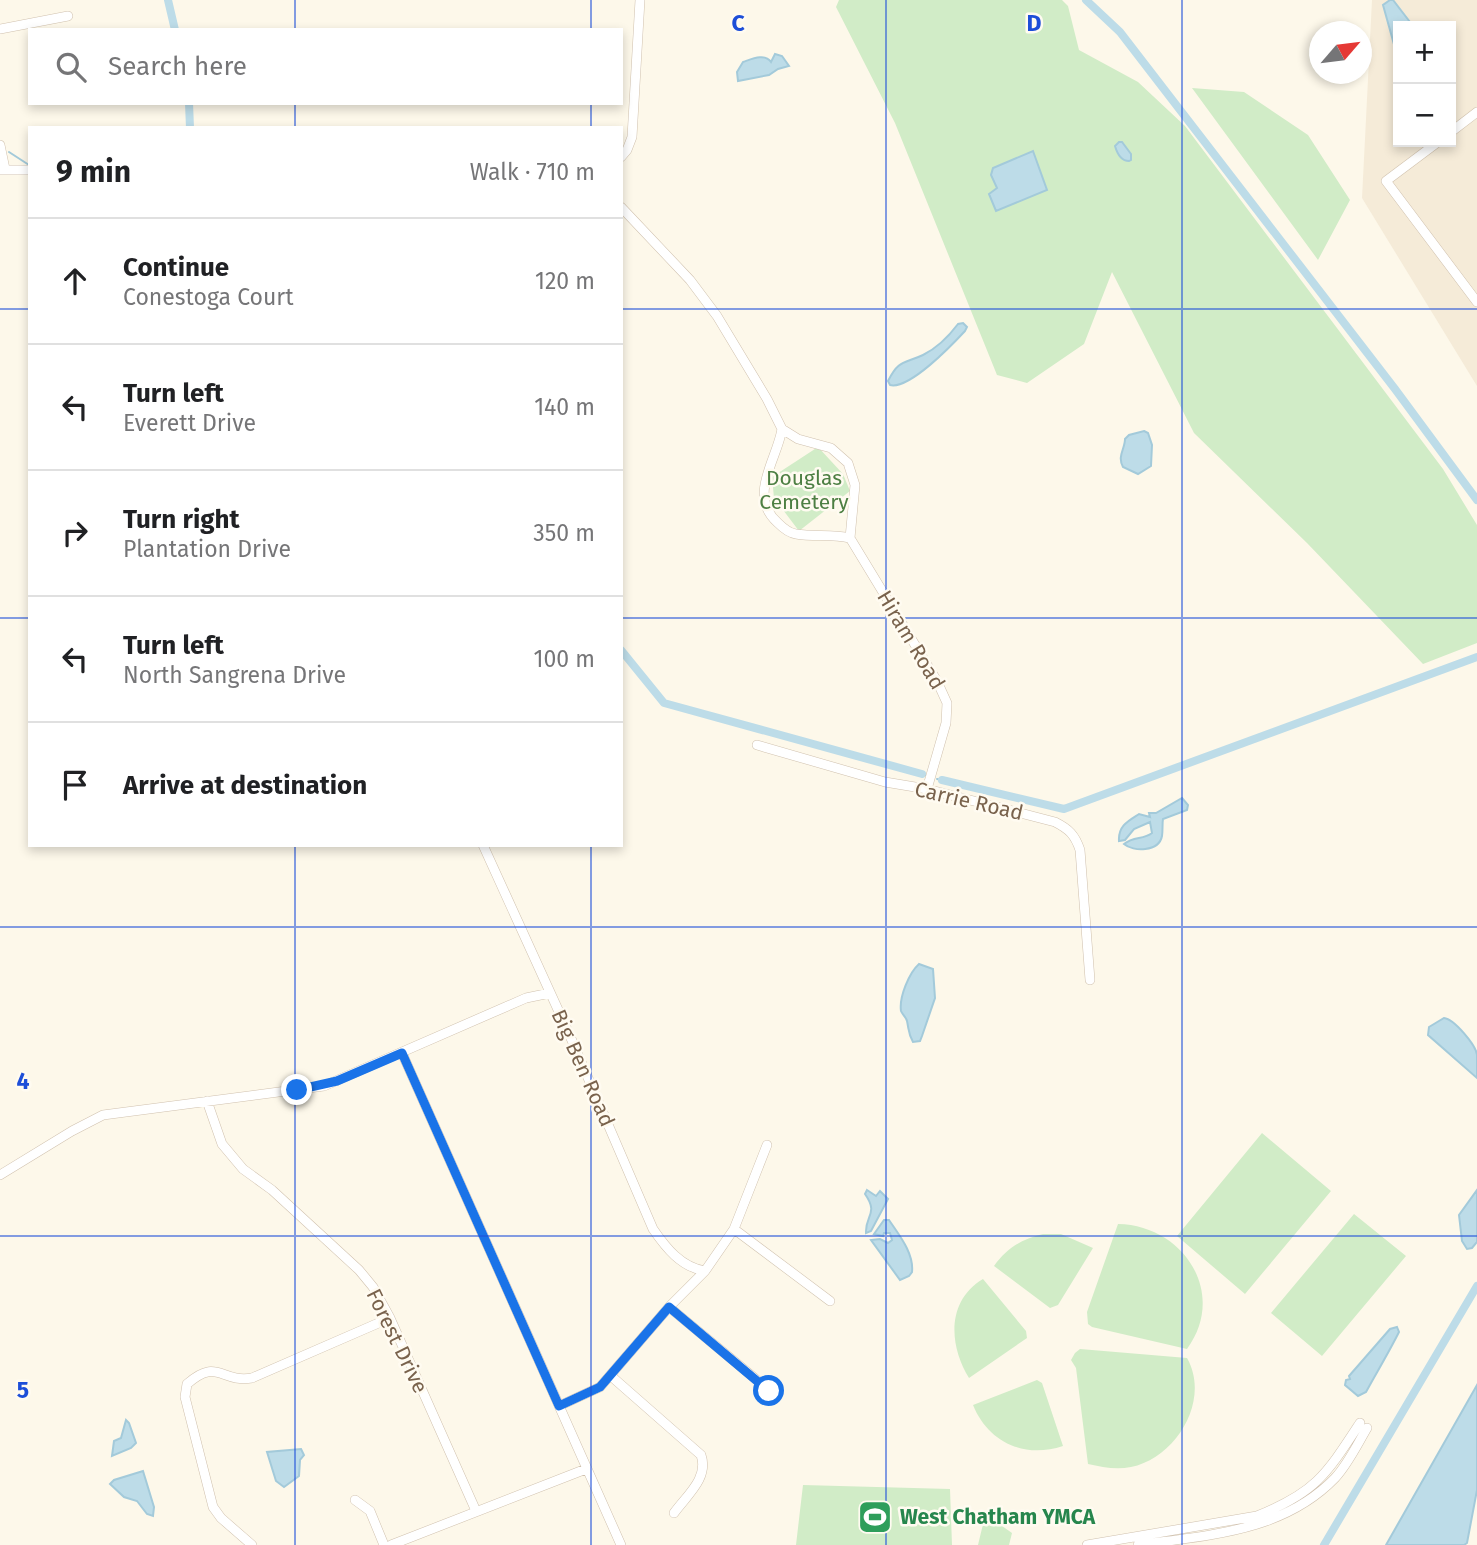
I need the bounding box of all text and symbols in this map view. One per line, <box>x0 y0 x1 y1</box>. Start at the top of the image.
text: C <box>731 9 745 37</box>
text: D <box>1027 9 1042 37</box>
north arrow <box>1309 21 1372 84</box>
map controls <box>1393 21 1456 147</box>
button: + <box>1393 21 1456 84</box>
search box <box>28 28 623 105</box>
icon: search <box>52 48 90 86</box>
text: Search here <box>108 51 247 82</box>
button: − <box>1393 84 1456 147</box>
text: 9 min <box>56 154 131 190</box>
text: Walk · 710 m <box>470 158 595 186</box>
text: Continue <box>123 252 229 283</box>
icon: ahead <box>56 262 94 300</box>
text: 120 m <box>535 267 595 295</box>
text: Conestoga Court <box>123 283 294 311</box>
text: Turn left <box>123 378 224 409</box>
icon: left <box>56 388 94 426</box>
text: 140 m <box>534 393 595 421</box>
text: Everett Drive <box>123 409 256 437</box>
park label: Douglas Cemetery <box>759 465 849 515</box>
text: Turn right <box>123 504 240 535</box>
icon: right <box>56 514 94 552</box>
text: 350 m <box>533 519 595 547</box>
text: Plantation Drive <box>123 535 291 563</box>
street label: Hiram Road <box>871 586 951 694</box>
text: Turn left <box>123 630 224 661</box>
icon: left <box>56 640 94 678</box>
text: 100 m <box>534 645 595 673</box>
text: North Sangrena Drive <box>123 661 346 689</box>
icon: arrive <box>56 766 94 804</box>
text: Arrive at destination <box>123 770 367 801</box>
street label: Carrie Road <box>912 776 1026 826</box>
street label: Big Ben Road <box>546 1005 620 1131</box>
text: 4 <box>17 1067 30 1095</box>
route end <box>281 1074 312 1105</box>
street label: Forest Drive <box>361 1285 433 1397</box>
route start <box>753 1375 784 1406</box>
text: 5 <box>17 1376 29 1404</box>
sports icon: West Chatham YMCA <box>856 1498 894 1536</box>
place label: West Chatham YMCA <box>900 1504 1096 1530</box>

